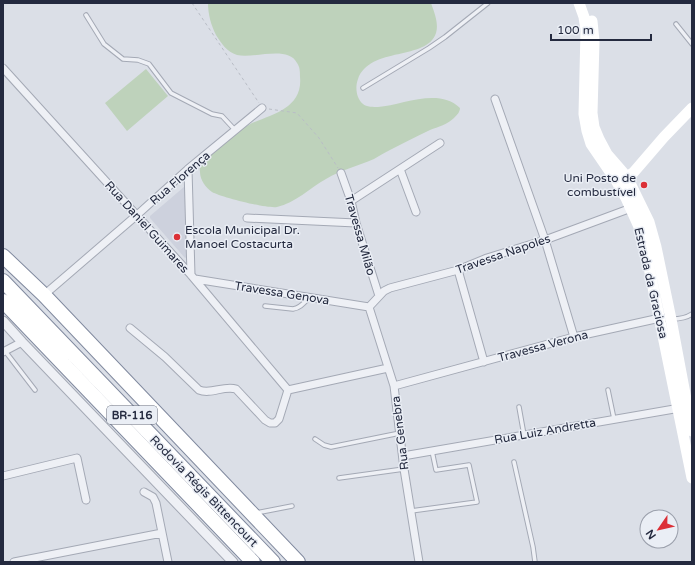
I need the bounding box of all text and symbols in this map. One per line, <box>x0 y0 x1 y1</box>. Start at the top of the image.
scale bar <box>551 16 651 42</box>
text: 100 m <box>557 23 594 37</box>
street label: Rua Florença <box>147 148 213 208</box>
place label: Uni Posto de combustível <box>564 171 636 199</box>
street label: Rua Daniel Guimares <box>102 178 192 276</box>
marker: Uni Posto de combustível <box>639 180 649 190</box>
street label: Travessa Milão <box>342 193 378 277</box>
place label: Escola Municipal Dr. Manoel Costacurta <box>185 223 300 251</box>
street label: Estrada da Graciosa <box>631 226 671 340</box>
street label: Travessa Napoles <box>454 231 552 277</box>
marker: Escola Municipal Dr. Manoel Costacurta <box>172 232 182 242</box>
street label: Travessa Genova <box>234 279 330 307</box>
street label: Travessa Verona <box>497 327 589 365</box>
street label: Rua Genebra <box>389 395 411 471</box>
road number: BR-116 <box>107 406 157 424</box>
street label: Rua Luiz Andretta <box>493 415 597 447</box>
street label: Rodovia Régis Bittencourt <box>147 432 261 550</box>
north arrow <box>639 509 679 549</box>
text: N <box>643 527 659 542</box>

